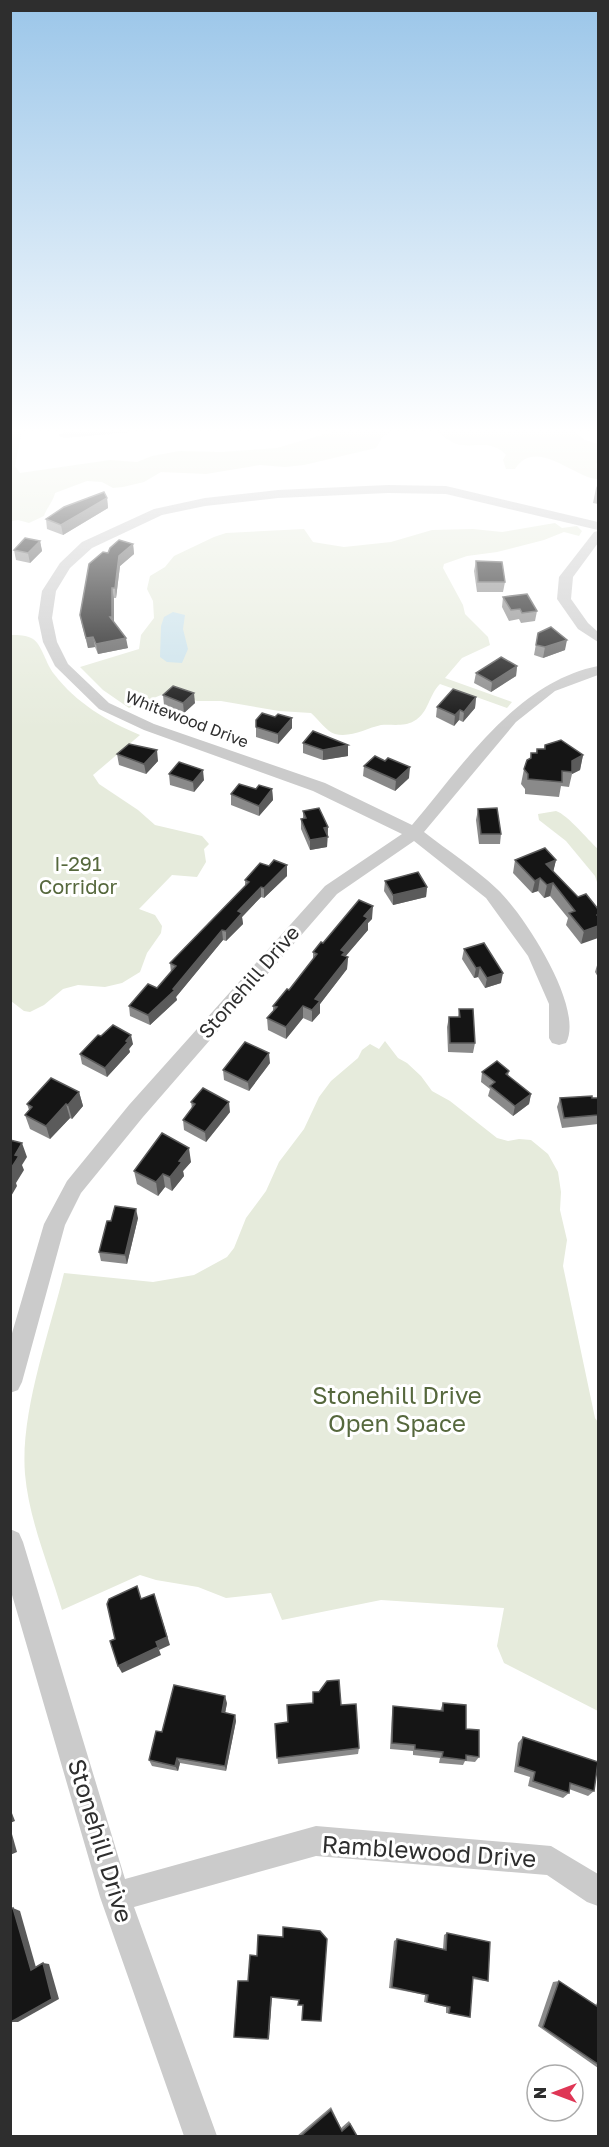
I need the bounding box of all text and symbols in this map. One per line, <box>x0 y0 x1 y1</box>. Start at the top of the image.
street label: Whitewood Drive <box>123 686 251 752</box>
park label: I-291 Corridor <box>39 851 118 898</box>
street label: Stonehill Drive <box>193 920 304 1043</box>
park label: Stonehill Drive Open Space <box>312 1380 482 1437</box>
street label: Stonehill Drive <box>63 1755 140 1926</box>
street label: Ramblewood Drive <box>321 1829 537 1872</box>
north arrow <box>525 2063 585 2123</box>
text: N <box>530 2087 550 2099</box>

